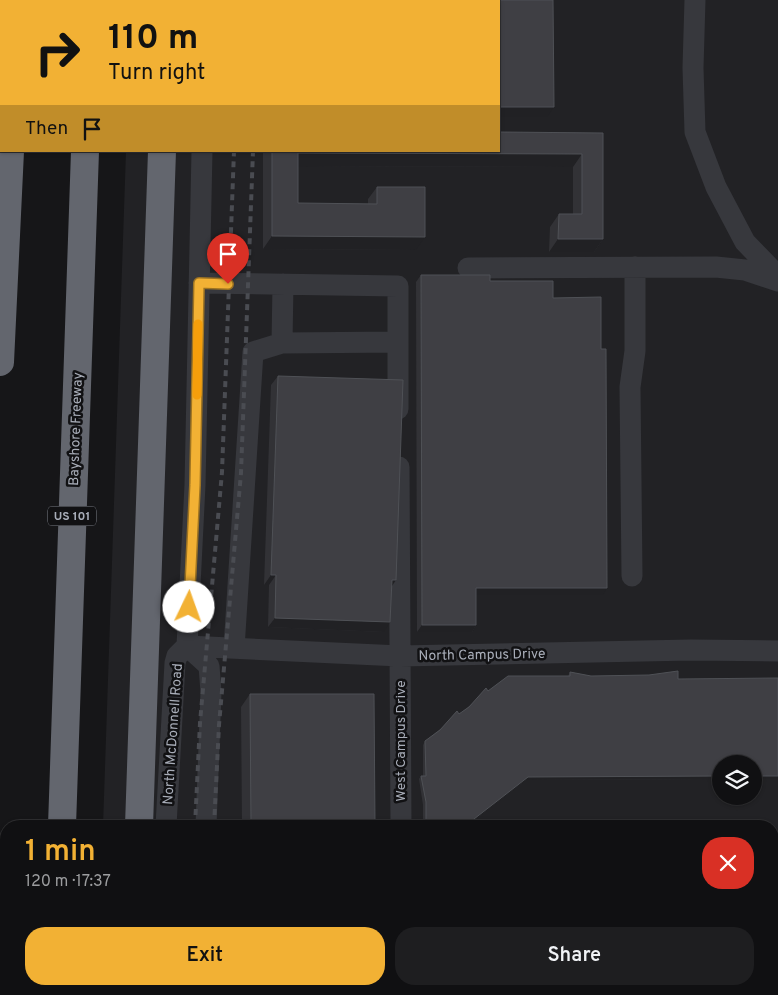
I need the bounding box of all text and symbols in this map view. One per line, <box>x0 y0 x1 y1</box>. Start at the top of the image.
text: 110 m <box>108 17 198 61</box>
icon: right <box>25 20 90 85</box>
text: Turn right <box>108 60 205 87</box>
icon: arrive <box>78 115 106 143</box>
text: Then <box>25 117 68 141</box>
pin <box>207 233 249 284</box>
icon: arrive <box>214 240 242 268</box>
street label: Bayshore Freeway <box>66 372 87 486</box>
road number: US 101 <box>48 506 96 526</box>
position arrow <box>162 580 214 632</box>
street label: North Campus Drive <box>418 646 546 665</box>
street label: North McDonnell Road <box>160 663 187 805</box>
street label: West Campus Drive <box>393 680 410 802</box>
map controls <box>712 755 762 805</box>
button: layers <box>712 755 762 805</box>
text: 1 min <box>25 834 96 871</box>
button: close <box>702 837 754 889</box>
text: 120 m · 17:37 <box>25 872 111 892</box>
button: Exit <box>25 927 385 985</box>
button: Share <box>395 927 754 985</box>

